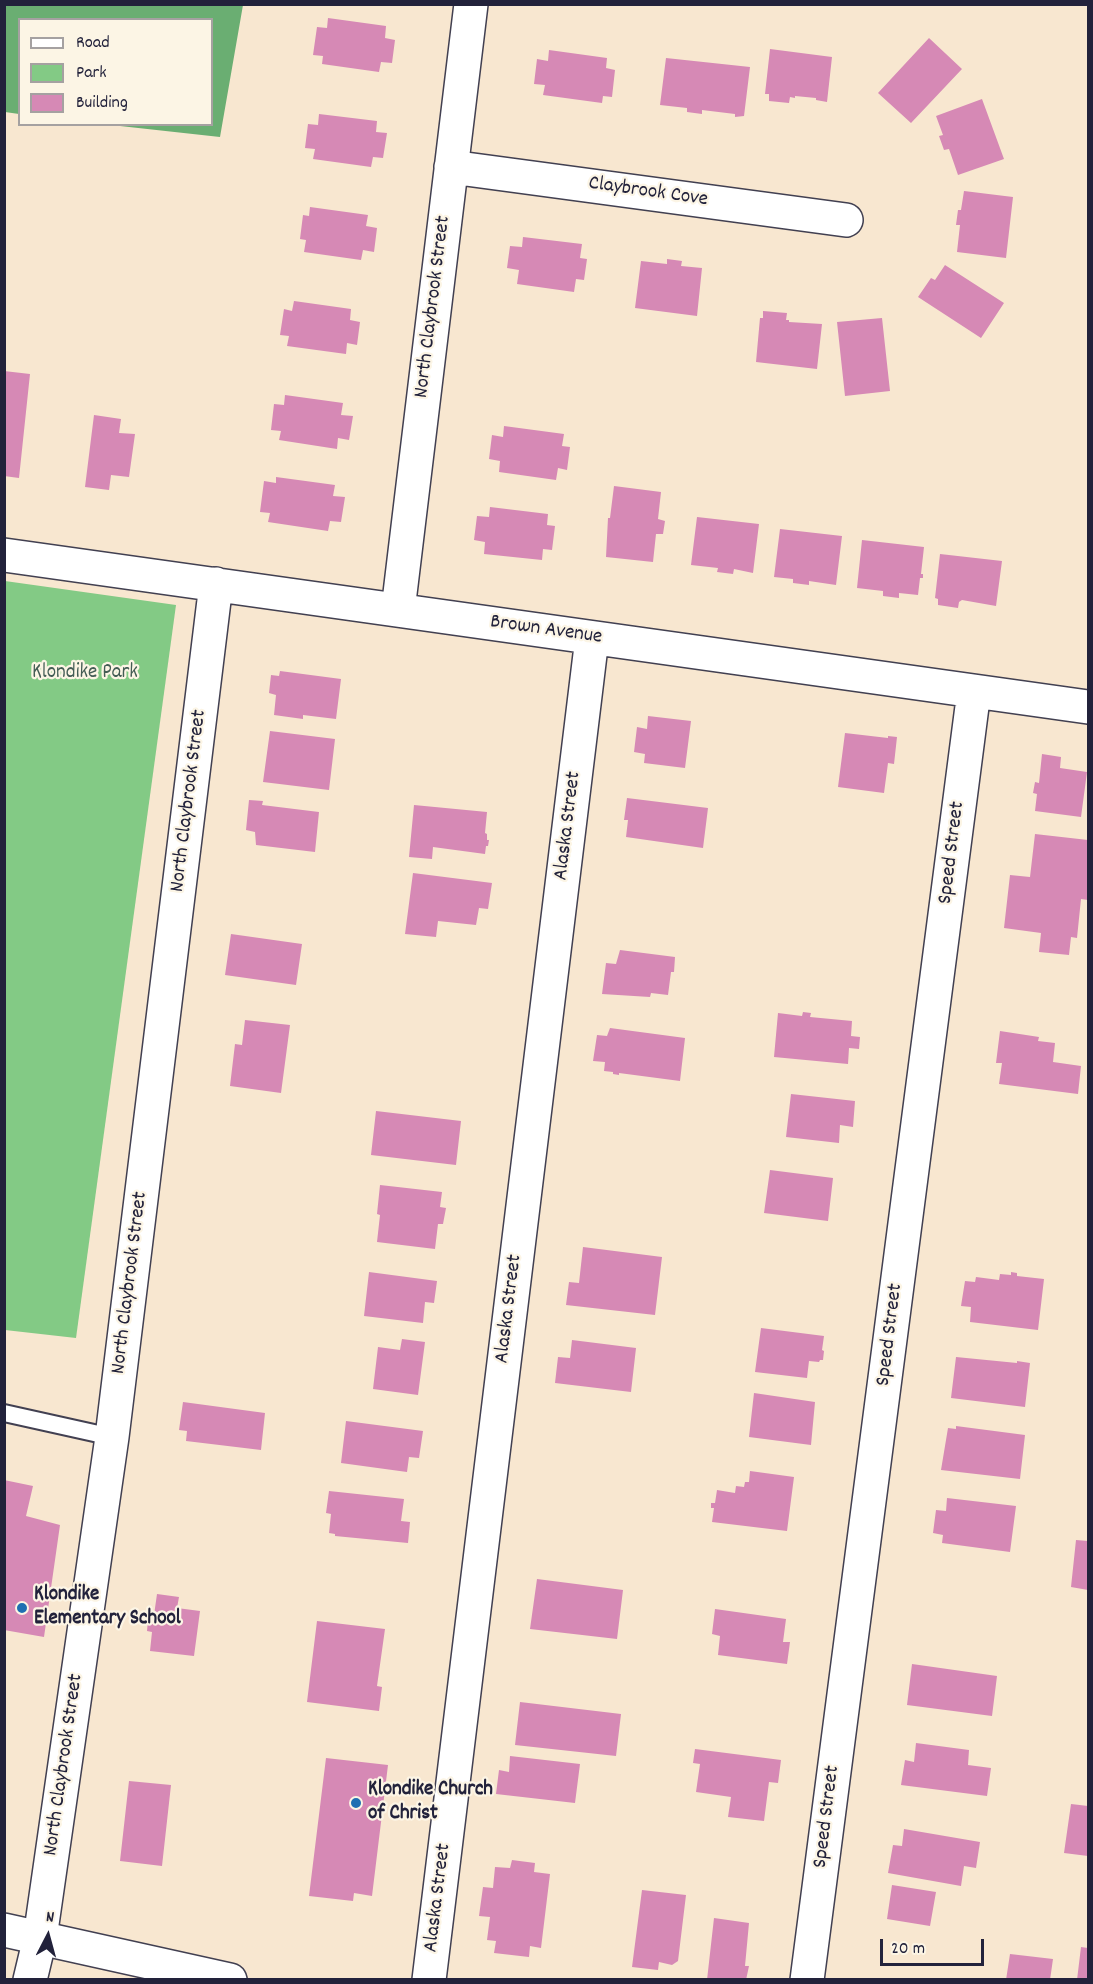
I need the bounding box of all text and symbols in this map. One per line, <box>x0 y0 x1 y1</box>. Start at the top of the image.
legend <box>18 18 213 126</box>
text: Road <box>76 31 110 56</box>
text: Park <box>76 61 107 86</box>
text: Building <box>76 91 128 116</box>
street label: Claybrook Cove <box>587 172 709 214</box>
street label: North Claybrook Street <box>410 214 458 400</box>
street label: Brown Avenue <box>489 611 603 651</box>
park label: Klondike Park <box>32 661 138 687</box>
street label: North Claybrook Street <box>166 708 214 894</box>
street label: Alaska Street <box>550 770 588 882</box>
street label: Speed Street <box>934 800 972 906</box>
street label: North Claybrook Street <box>107 1190 155 1376</box>
street label: Alaska Street <box>491 1253 529 1365</box>
street label: Speed Street <box>872 1282 910 1388</box>
place label: Klondike Elementary School <box>34 1583 181 1633</box>
marker: Klondike Elementary School <box>15 1601 29 1615</box>
street label: North Claybrook Street <box>40 1672 90 1858</box>
street label: Speed Street <box>809 1764 847 1870</box>
place label: Klondike Church of Christ <box>368 1778 493 1828</box>
marker: Klondike Church of Christ <box>349 1796 363 1810</box>
street label: Alaska Street <box>420 1842 458 1954</box>
north arrow <box>18 1906 78 1966</box>
text: N <box>45 1906 55 1929</box>
scale bar <box>883 1927 986 1965</box>
text: 20 m <box>891 1937 925 1962</box>

